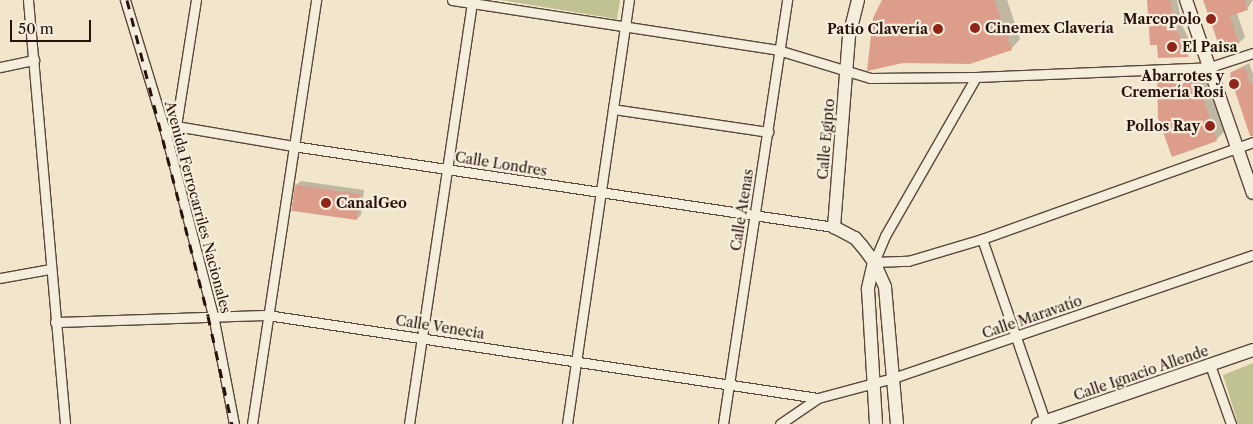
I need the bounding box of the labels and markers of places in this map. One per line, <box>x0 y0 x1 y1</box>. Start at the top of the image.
place label: Marcopolo <box>1123 11 1201 27</box>
marker: Marcopolo <box>1205 13 1217 25</box>
place label: Cinemex Clavería <box>985 20 1114 36</box>
place label: Patio Clavería <box>827 21 928 37</box>
marker: Cinemex Clavería <box>969 22 981 34</box>
marker: Patio Clavería <box>932 23 944 35</box>
place label: El Paisa <box>1182 39 1238 55</box>
marker: El Paisa <box>1166 41 1178 53</box>
place label: Abarrotes y Cremería Rosi <box>1121 68 1224 100</box>
marker: Abarrotes y Cremería Rosi <box>1228 78 1240 90</box>
place label: Pollos Ray <box>1126 118 1200 134</box>
marker: Pollos Ray <box>1204 120 1216 132</box>
place label: CanalGeo <box>336 195 407 211</box>
marker: CanalGeo <box>320 197 332 209</box>

